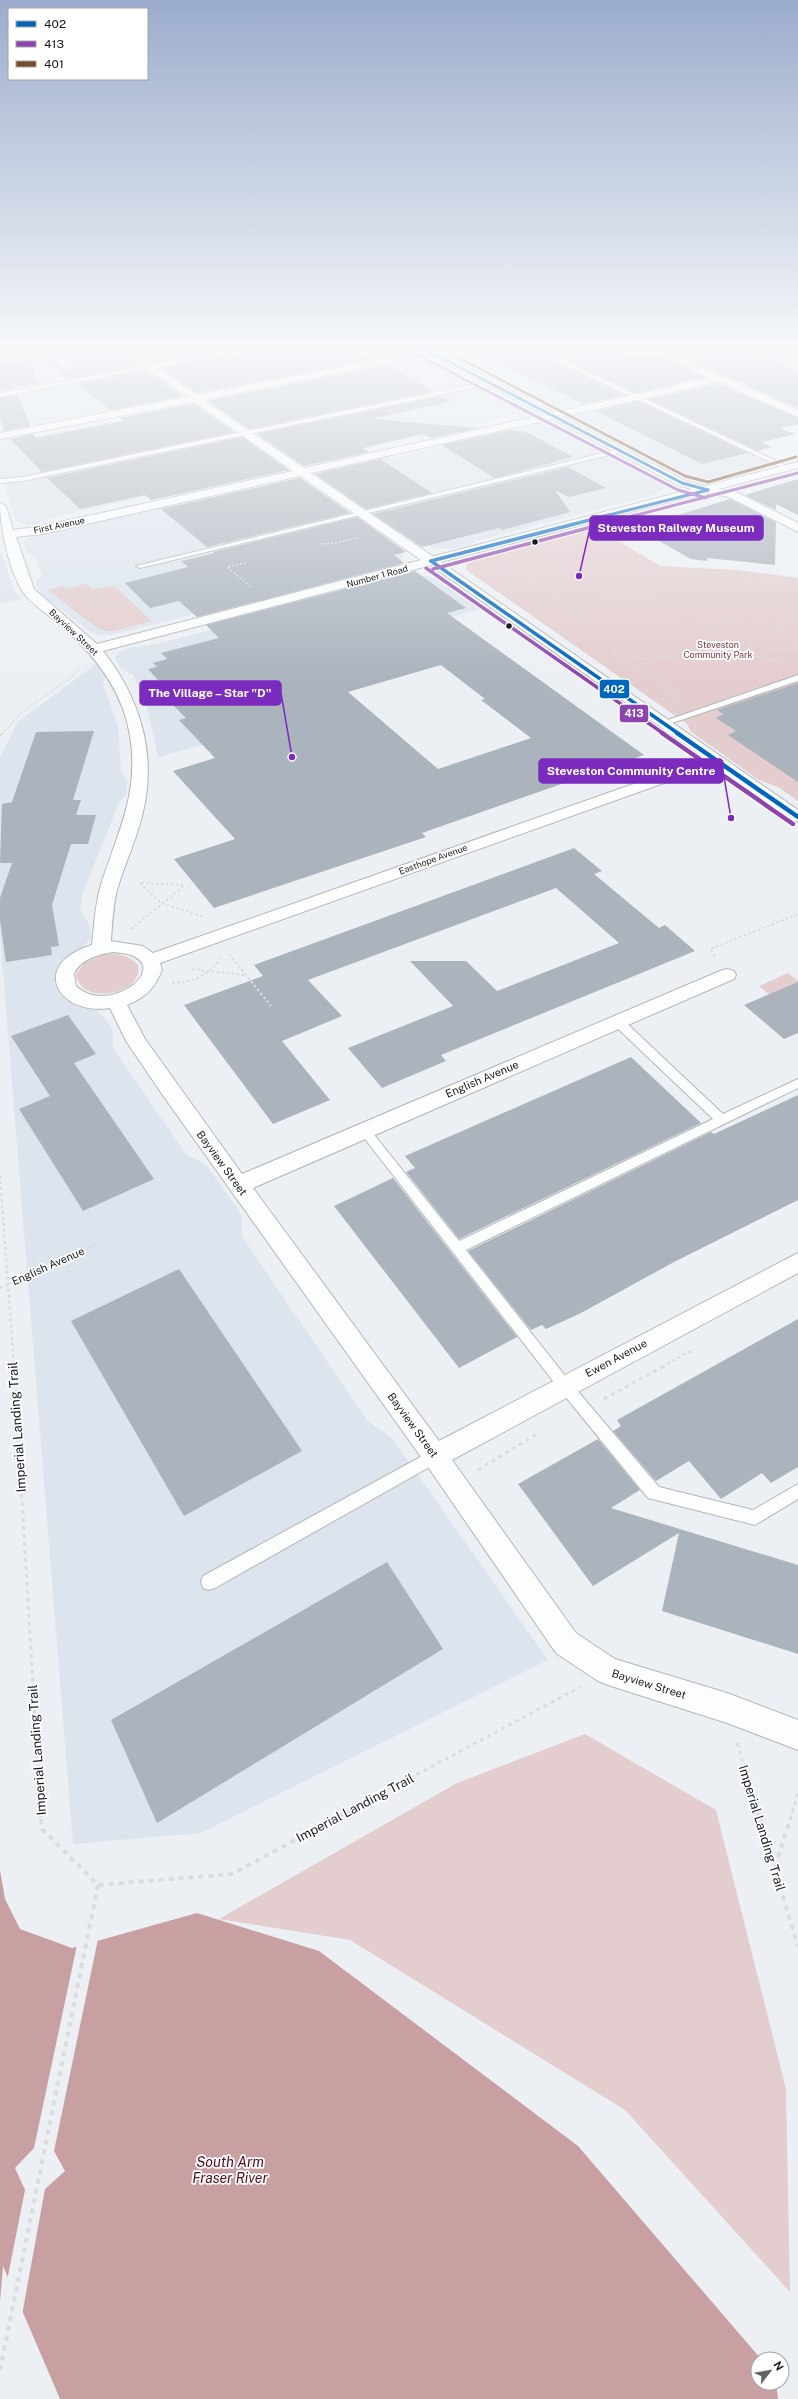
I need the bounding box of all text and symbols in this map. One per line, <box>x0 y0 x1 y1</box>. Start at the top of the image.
legend <box>8 8 148 80</box>
text: 402 <box>44 17 66 31</box>
text: 413 <box>44 37 64 51</box>
text: 401 <box>44 57 64 71</box>
street label: First Avenue <box>32 514 86 536</box>
callout: Steveston Railway Museum <box>590 516 763 540</box>
text: Steveston Railway Museum <box>598 521 755 535</box>
unlabelled marker <box>530 537 540 547</box>
street label: Number 1 Road <box>345 563 409 589</box>
street label: Bayview Street <box>47 606 101 658</box>
unlabelled marker <box>504 621 514 631</box>
park label: Steveston Community Park <box>683 639 753 660</box>
line badge: 402 <box>599 679 630 699</box>
callout: The Village – Star "D" <box>140 681 281 705</box>
text: 402 <box>603 683 625 695</box>
text: The Village – Star "D" <box>149 686 272 700</box>
line badge: 413 <box>619 704 649 723</box>
text: 413 <box>624 707 644 719</box>
callout: Steveston Community Centre <box>539 759 723 783</box>
text: Steveston Community Centre <box>547 764 715 778</box>
street label: Easthope Avenue <box>397 841 469 877</box>
street label: English Avenue <box>444 1058 520 1100</box>
street label: Bayview Street <box>194 1128 250 1198</box>
street label: English Avenue <box>10 1245 86 1287</box>
street label: Ewen Avenue <box>583 1337 649 1379</box>
street label: Imperial Landing Trail <box>5 1361 29 1493</box>
street label: Bayview Street <box>385 1390 441 1460</box>
street label: Bayview Street <box>610 1667 688 1701</box>
street label: Imperial Landing Trail <box>25 1684 49 1816</box>
street label: Imperial Landing Trail <box>736 1763 788 1893</box>
street label: Imperial Landing Trail <box>294 1771 416 1845</box>
water label: South Arm Fraser River <box>192 2154 268 2186</box>
north arrow <box>750 2351 790 2391</box>
text: N <box>771 2359 786 2373</box>

